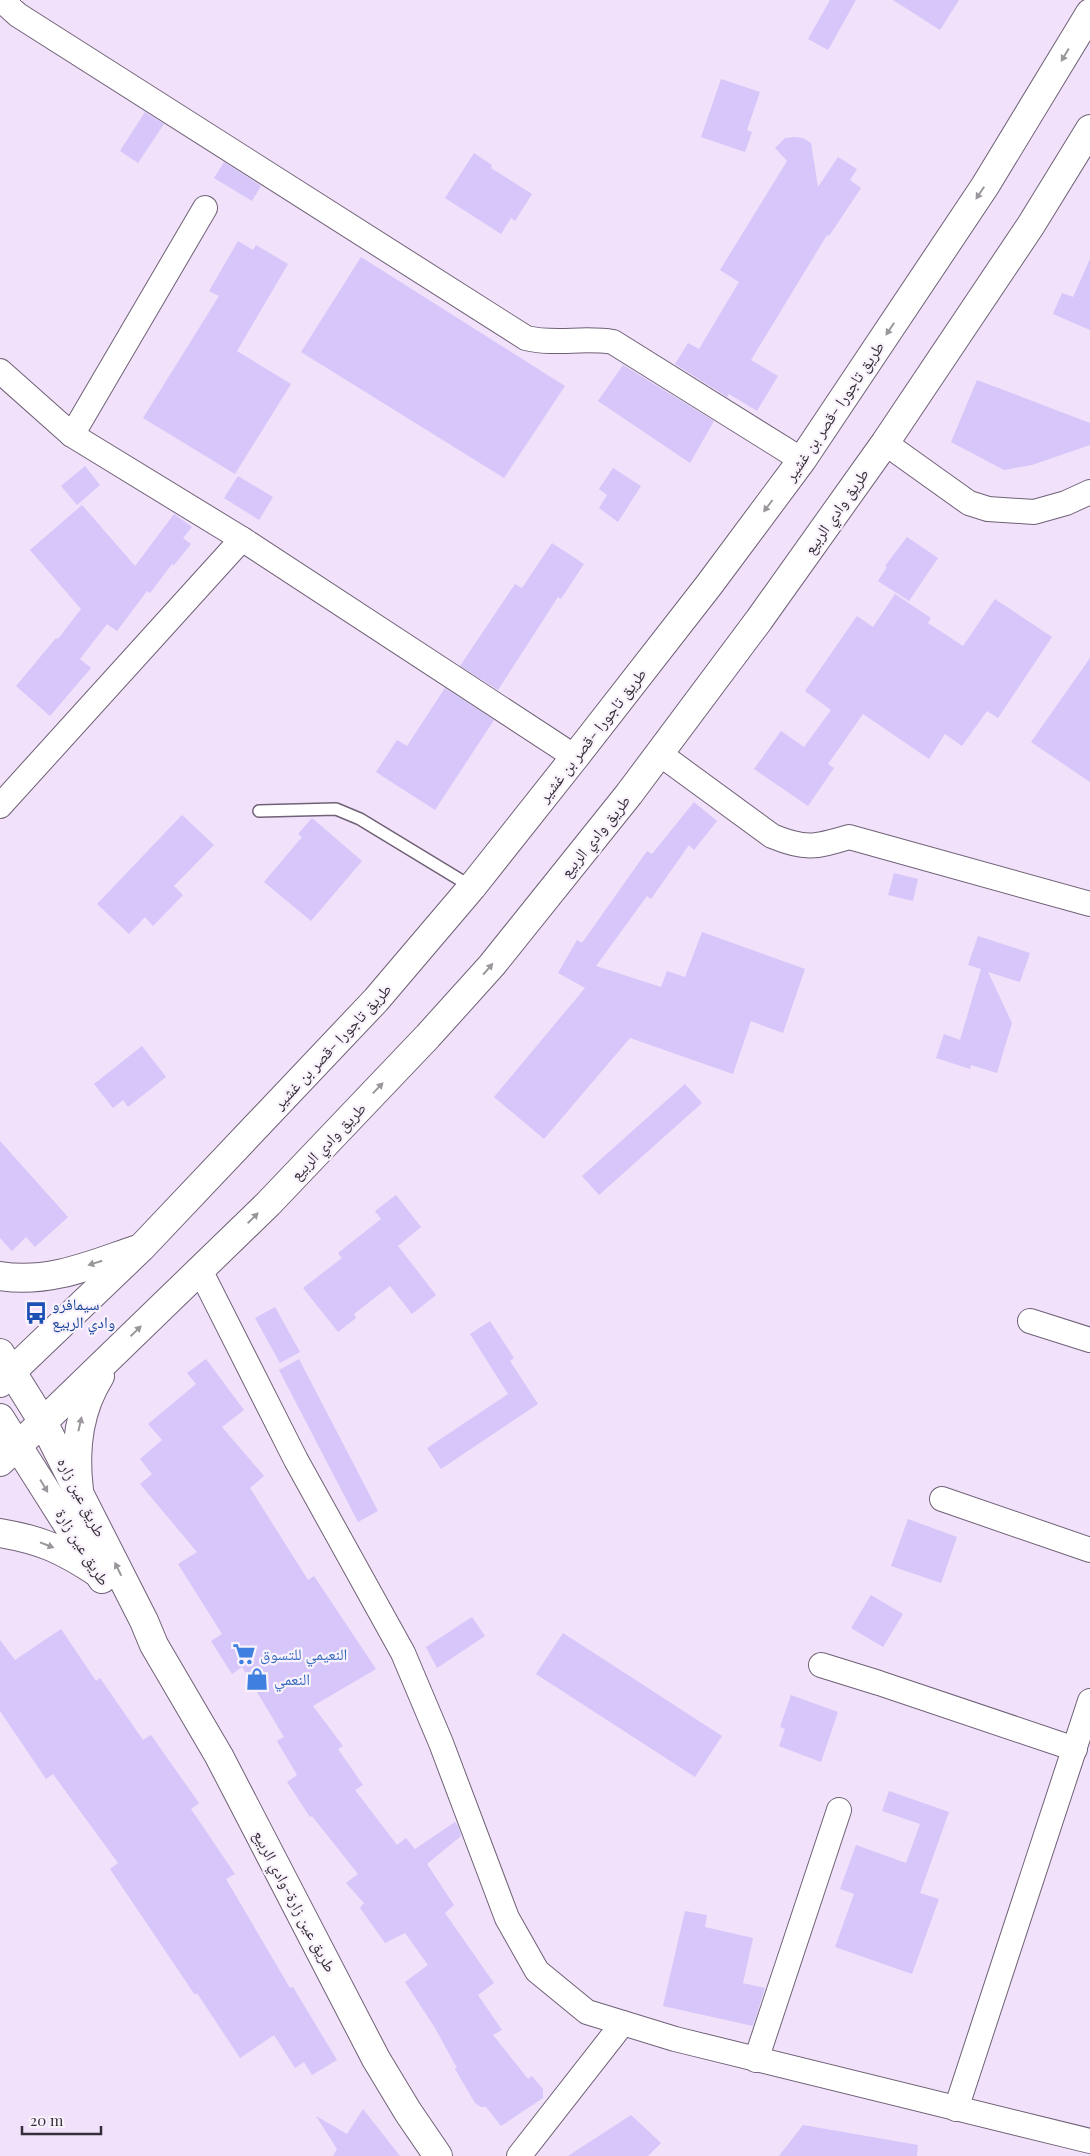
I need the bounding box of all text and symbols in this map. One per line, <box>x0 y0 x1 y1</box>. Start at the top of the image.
one-way arrow <box>1060 48 1069 61</box>
one-way arrow <box>975 187 985 200</box>
one-way arrow <box>885 322 895 335</box>
street label: طريق تاجورا -قصر بن غشير <box>778 337 889 486</box>
street label: طريق وادي الربيع <box>798 464 875 559</box>
one-way arrow <box>763 499 774 512</box>
street label: طريق تاجورا -قصر بن غشير <box>532 664 651 807</box>
street label: طريق وادي الربيع <box>555 790 637 883</box>
one-way arrow <box>482 963 494 975</box>
street label: طريق تاجورا -قصر بن غشير <box>267 978 396 1114</box>
one-way arrow <box>372 1083 384 1095</box>
street label: طريق وادي الربيع <box>285 1097 372 1186</box>
one-way arrow <box>247 1212 259 1224</box>
one-way arrow <box>87 1260 102 1268</box>
place label: سيمافرو وادي الربيع <box>52 1293 115 1335</box>
bus stop icon: سيمافرو وادي الربيع <box>23 1300 49 1326</box>
one-way arrow <box>130 1325 142 1337</box>
one-way arrow <box>76 1417 84 1432</box>
street label: طريق عين زاره <box>53 1453 111 1541</box>
one-way arrow <box>40 1479 49 1492</box>
street label: طريق عين زارة <box>51 1504 115 1590</box>
one-way arrow <box>40 1541 55 1549</box>
one-way arrow <box>114 1562 122 1576</box>
supermarket icon: النعيمي للتسوق <box>231 1641 257 1667</box>
place label: النعيمي للتسوق <box>260 1643 347 1667</box>
shop icon: النعمي <box>244 1666 270 1692</box>
place label: النعمي <box>274 1668 310 1692</box>
street label: طريق عين زارة-وادي الربيع <box>246 1826 342 1977</box>
scale bar <box>22 2104 101 2136</box>
text: 20 m <box>30 2110 64 2130</box>

